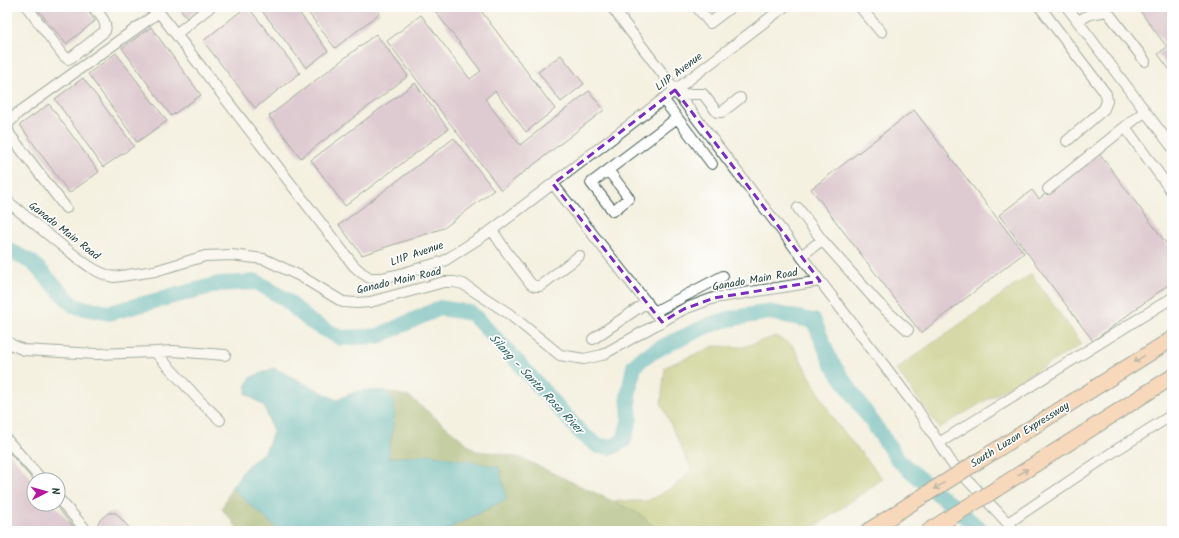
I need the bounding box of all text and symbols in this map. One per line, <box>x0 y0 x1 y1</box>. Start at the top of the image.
street label: LIIP Avenue <box>651 48 707 96</box>
street label: Ganado Main Road <box>24 197 104 265</box>
street label: LIIP Avenue <box>388 236 446 272</box>
street label: Ganado Main Road <box>355 262 444 300</box>
street label: Ganado Main Road <box>711 264 800 296</box>
water label: Silang - Santa Rosa River <box>484 330 590 441</box>
one-way arrow <box>1133 356 1145 364</box>
street label: South Luzon Expressway <box>967 397 1074 473</box>
one-way arrow <box>1017 468 1028 476</box>
north arrow <box>26 472 66 512</box>
one-way arrow <box>934 482 945 490</box>
text: N <box>46 487 64 496</box>

